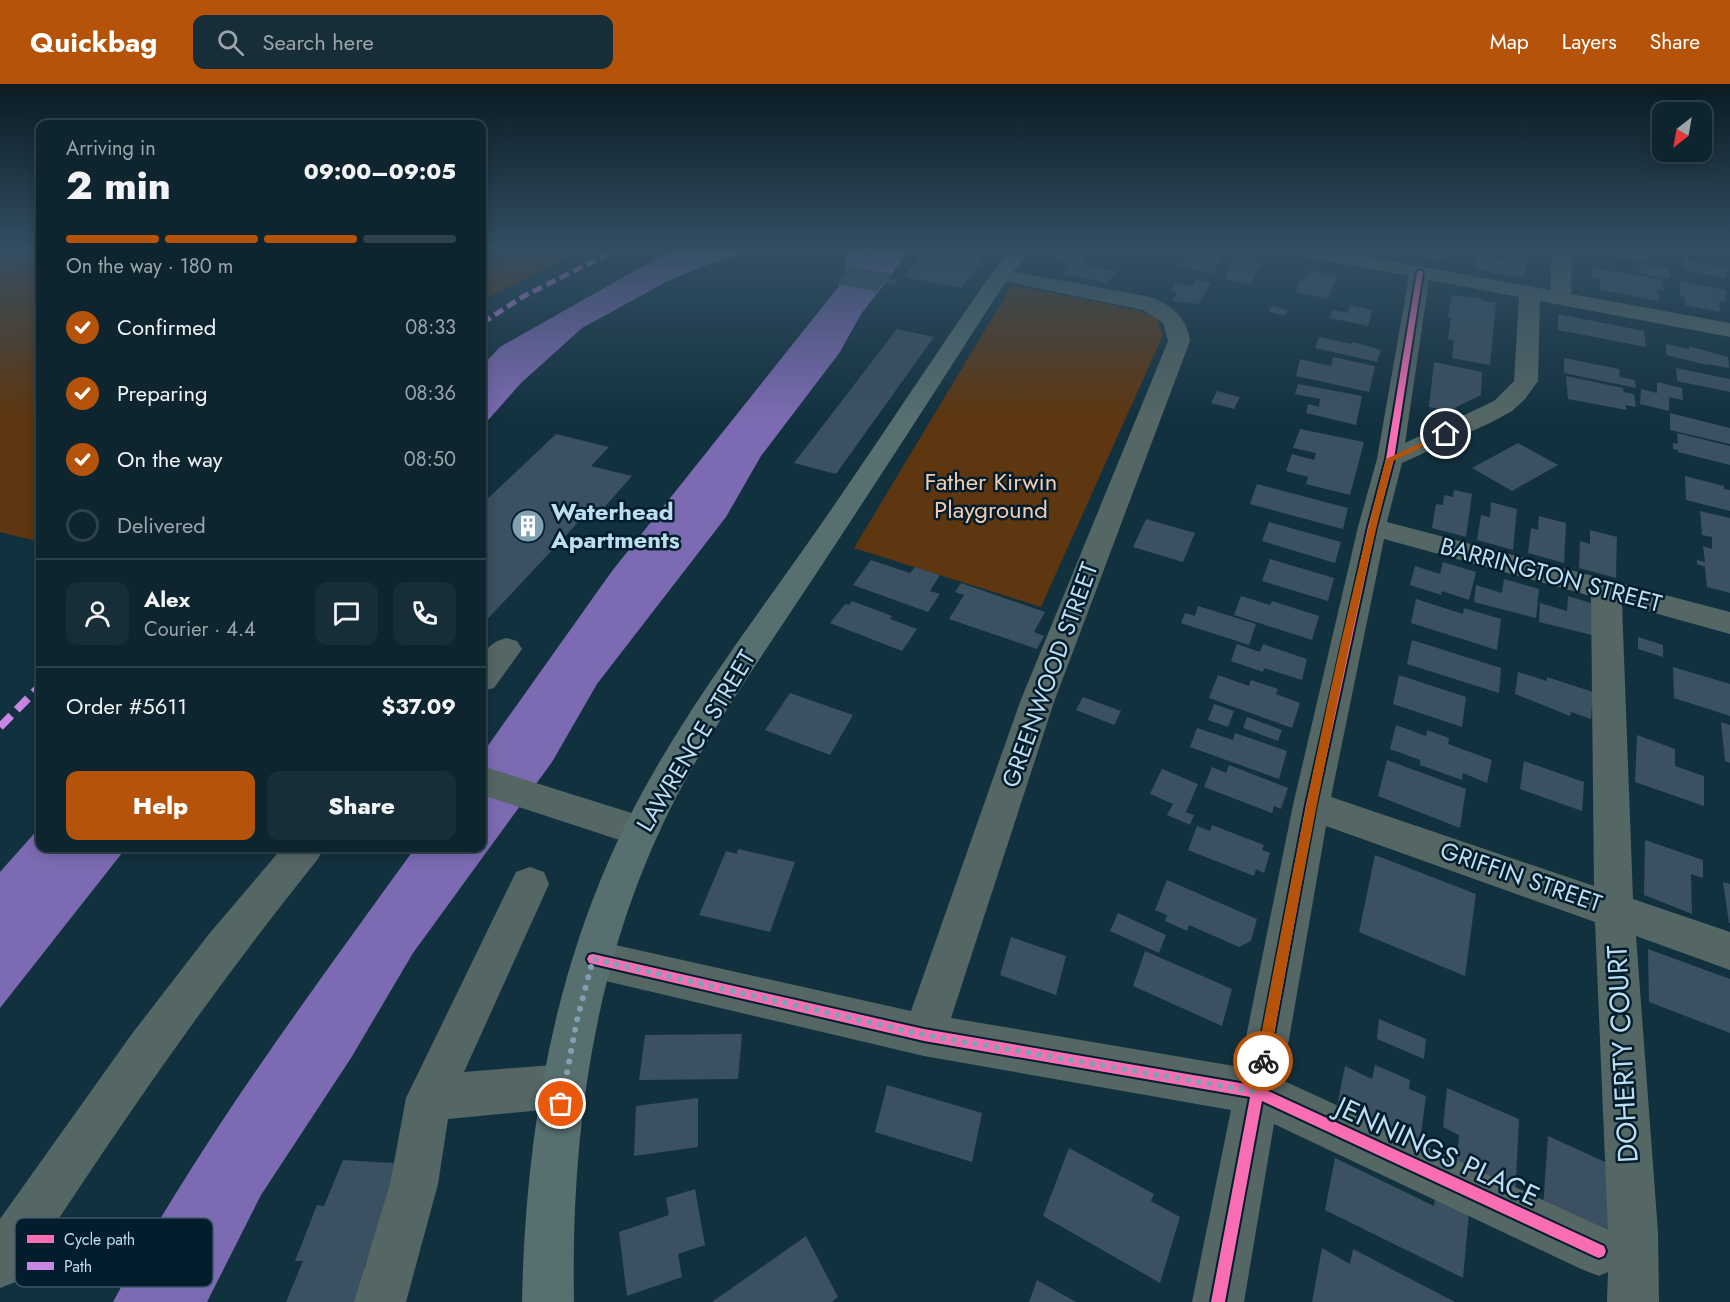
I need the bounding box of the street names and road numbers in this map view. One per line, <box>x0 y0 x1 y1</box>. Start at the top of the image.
street label: BARRINGTON STREET <box>1436 528 1666 621</box>
street label: GREENWOOD STREET <box>993 557 1107 792</box>
street label: LAWRENCE STREET <box>627 643 764 838</box>
street label: GRIFFIN STREET <box>1436 832 1607 921</box>
street label: DOHERTY COURT <box>1596 944 1649 1164</box>
street label: JENNINGS PLACE <box>1326 1085 1546 1217</box>

